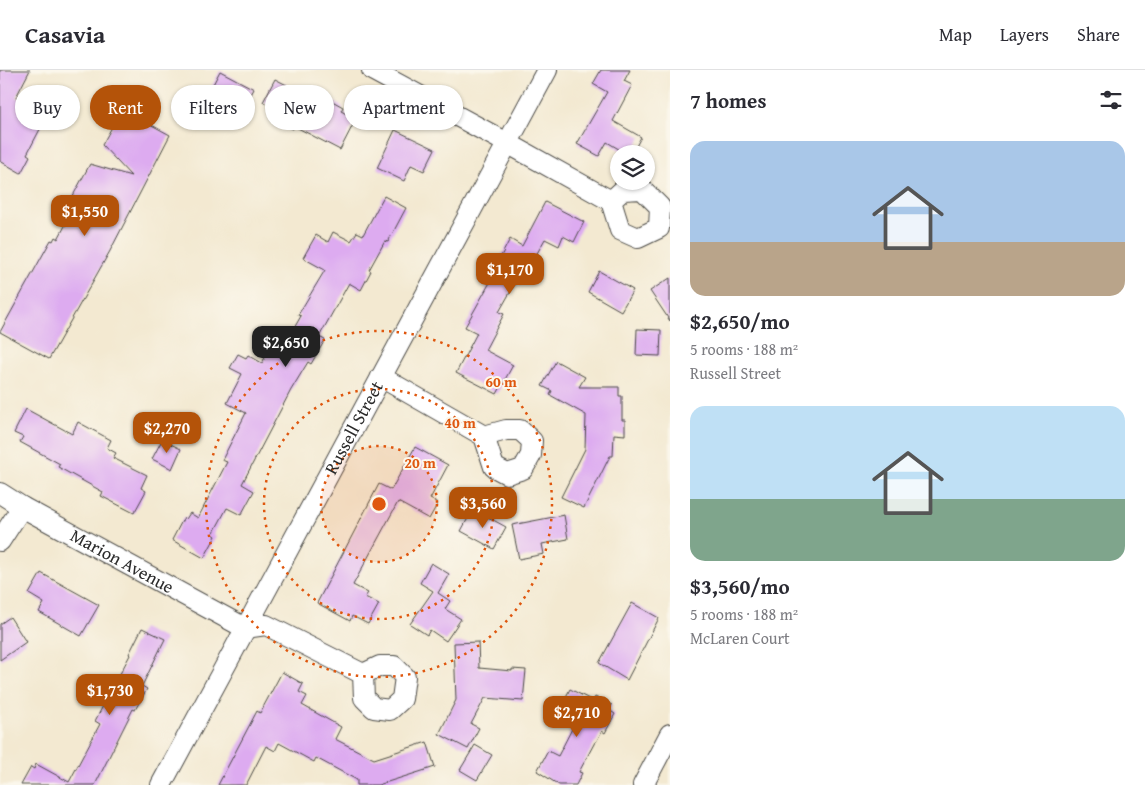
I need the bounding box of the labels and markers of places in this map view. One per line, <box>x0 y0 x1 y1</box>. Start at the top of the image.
pin: $1,550 <box>44 194 126 237</box>
pin: $1,170 <box>469 252 551 295</box>
pin: $2,650 <box>245 326 327 368</box>
pin: $2,270 <box>126 412 208 454</box>
pin: $3,560 <box>442 486 524 529</box>
centre of rings <box>370 495 388 513</box>
pin: $1,730 <box>69 674 151 716</box>
pin: $2,710 <box>536 696 618 738</box>

